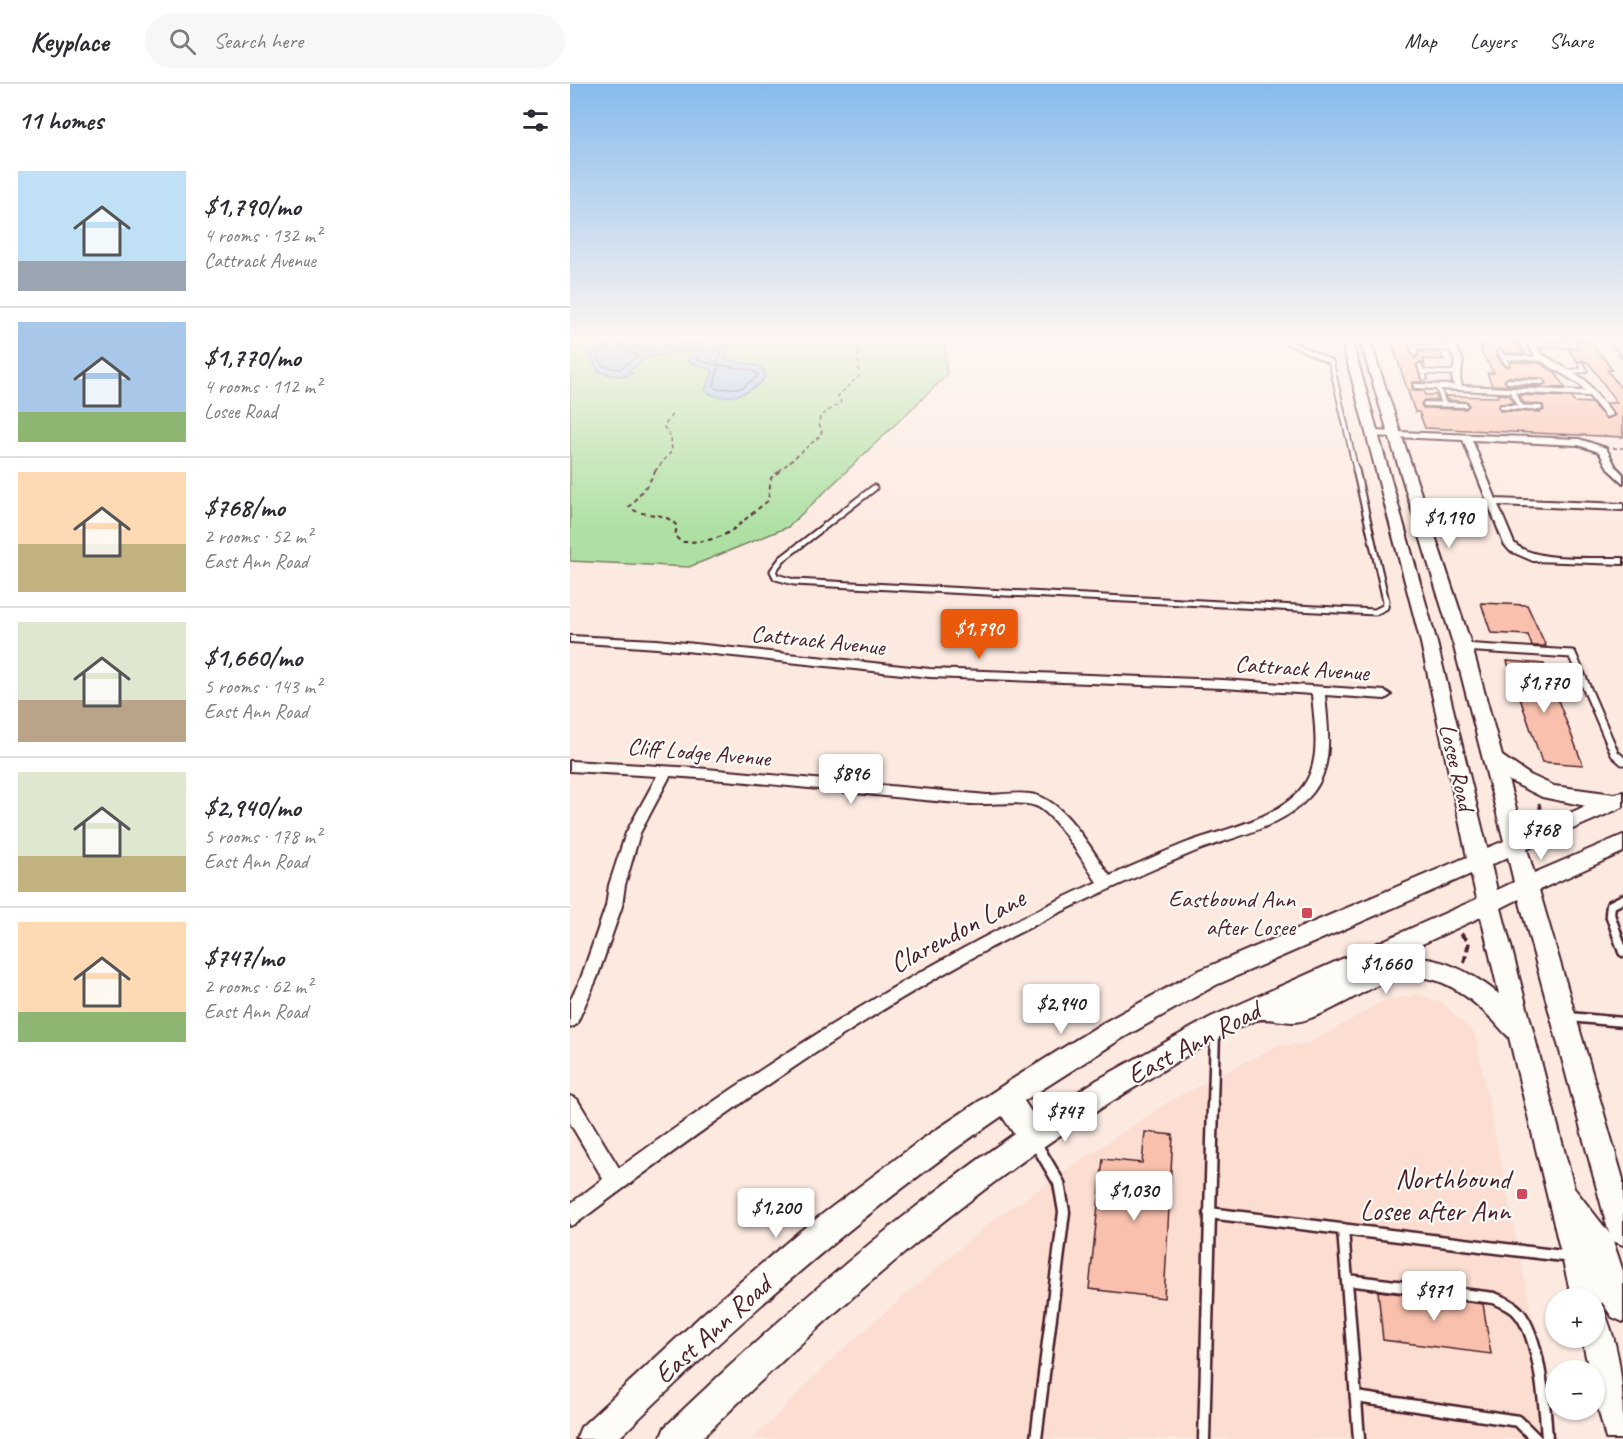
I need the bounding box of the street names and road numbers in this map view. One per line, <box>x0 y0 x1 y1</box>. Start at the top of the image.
street label: Cattrack Avenue <box>750 618 888 662</box>
street label: Cattrack Avenue <box>1234 648 1372 688</box>
street label: Losee Road <box>1433 721 1482 817</box>
street label: Cliff Lodge Avenue <box>626 731 774 773</box>
street label: Clarendon Lane <box>884 879 1033 981</box>
street label: East Ann Road <box>1121 991 1269 1092</box>
street label: East Ann Road <box>647 1265 781 1391</box>

